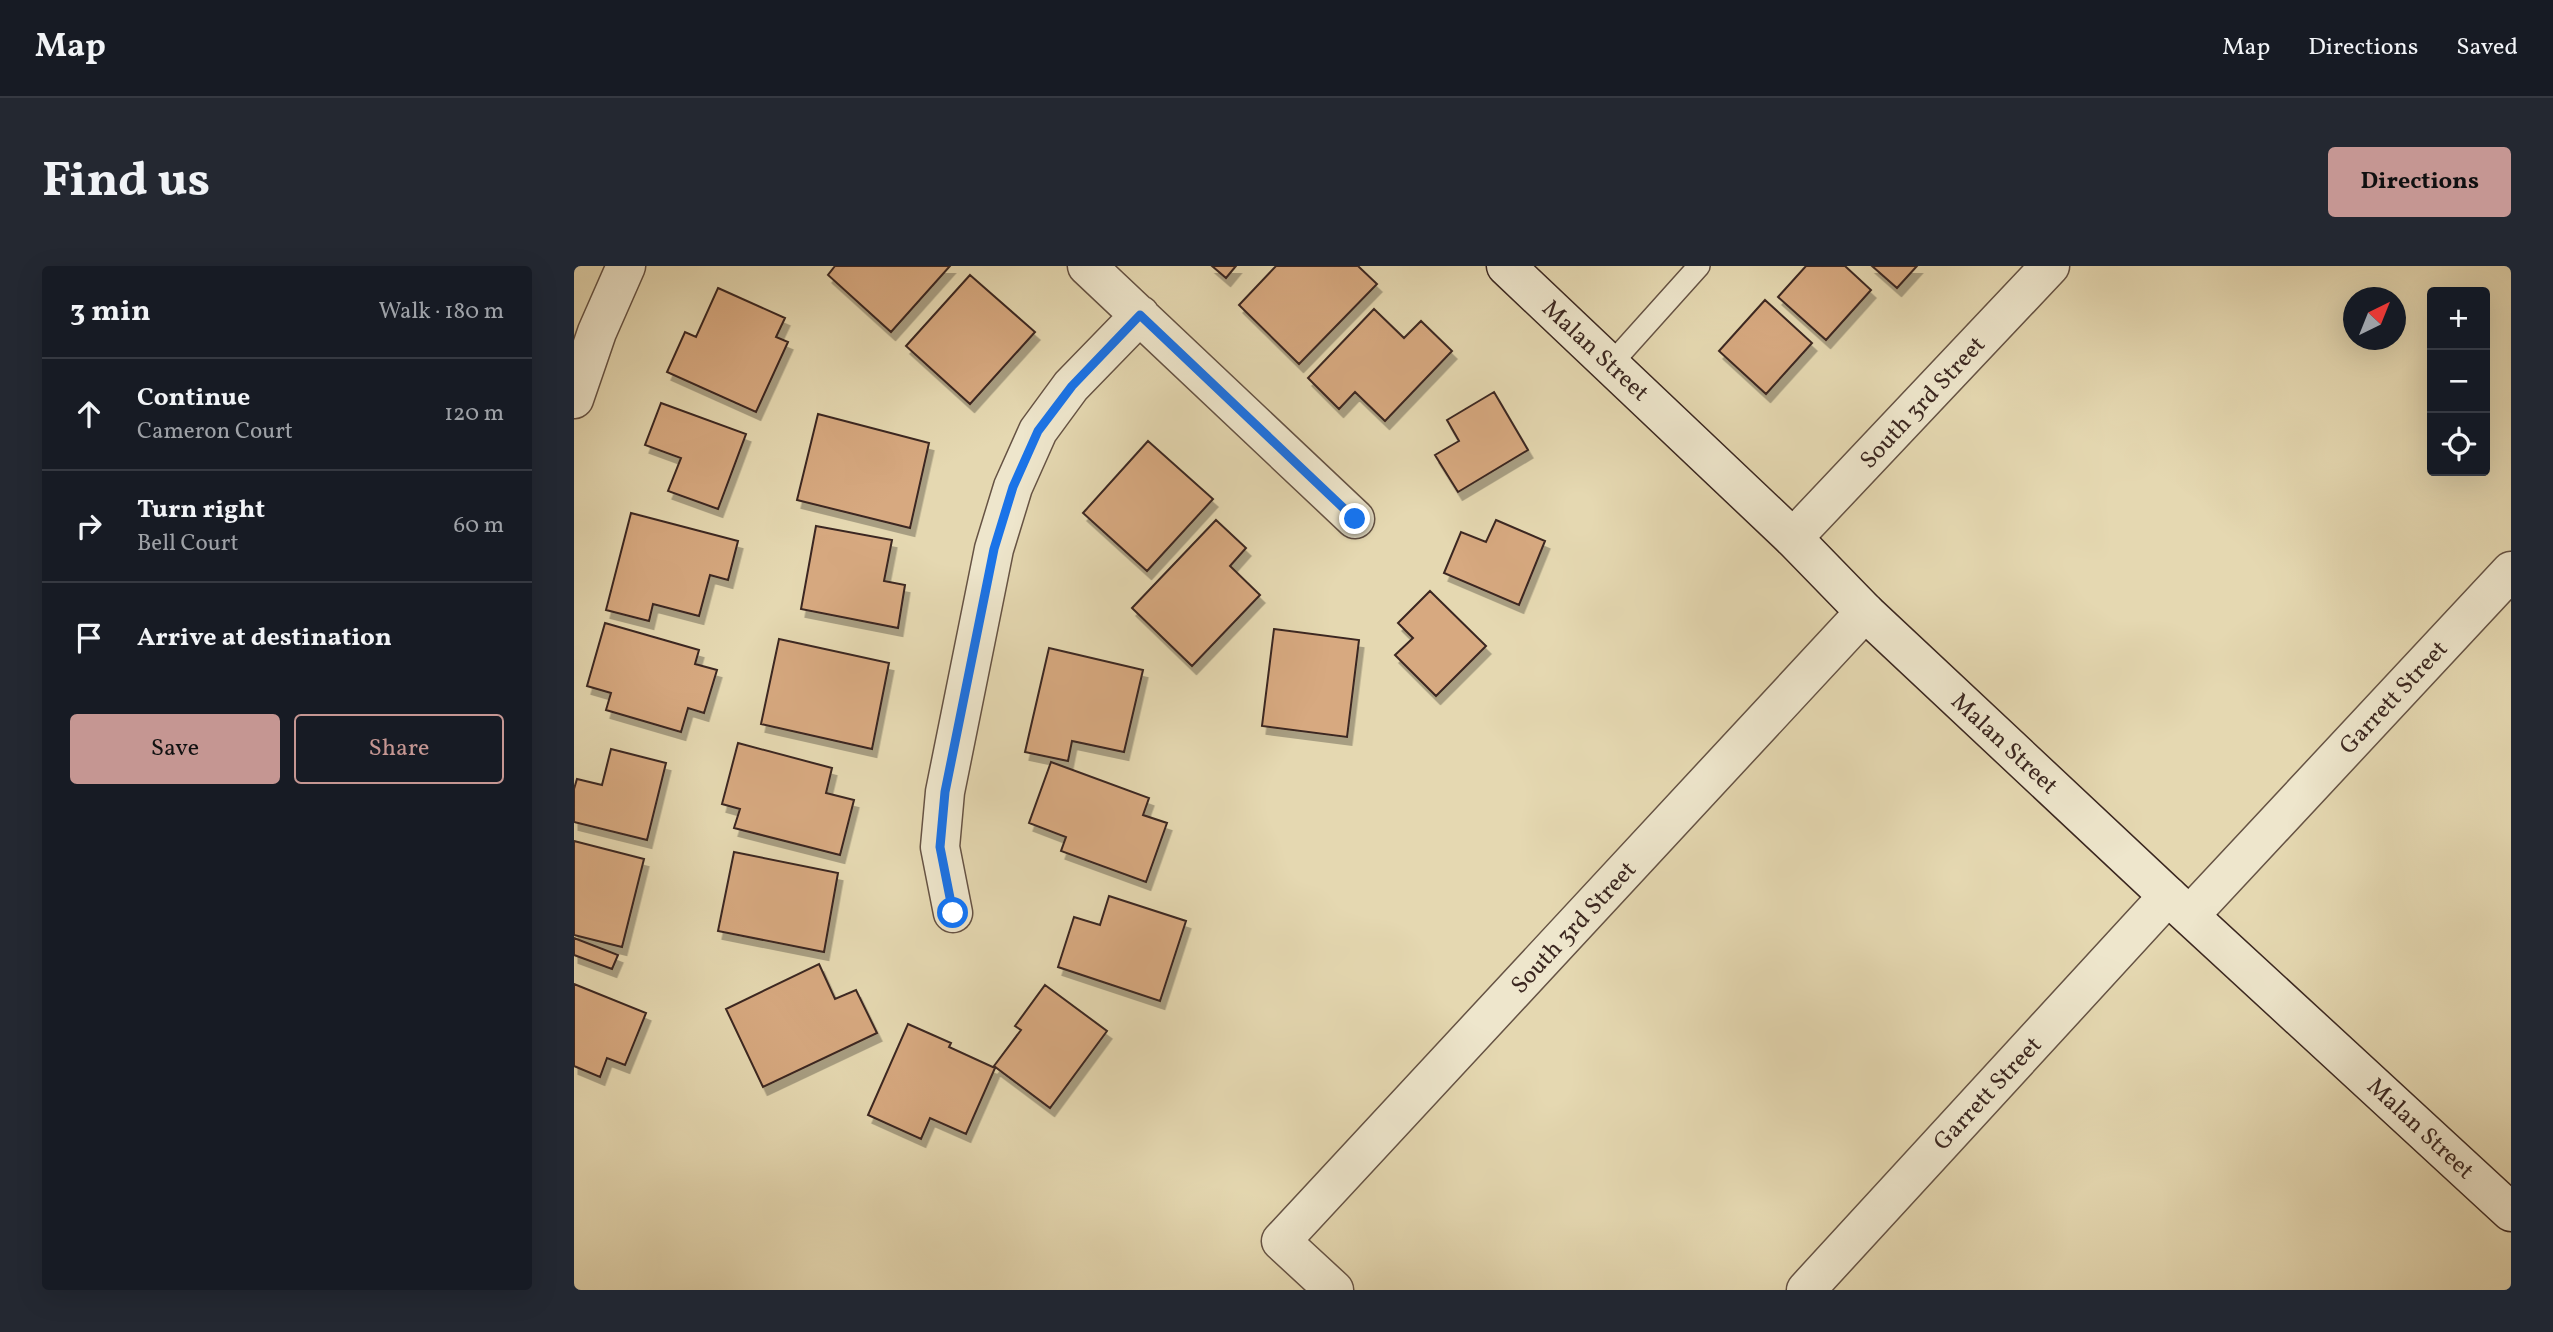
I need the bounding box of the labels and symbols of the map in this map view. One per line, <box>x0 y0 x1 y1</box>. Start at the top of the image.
north arrow <box>2343 287 2406 350</box>
street label: Malan Street <box>1534 293 1656 410</box>
street label: South 3rd Street <box>1853 329 1994 477</box>
route end <box>1339 503 1370 534</box>
street label: Garrett Street <box>2332 634 2456 763</box>
street label: Malan Street <box>1943 686 2065 803</box>
street label: South 3rd Street <box>1504 854 1645 1002</box>
route start <box>937 897 968 928</box>
street label: Garrett Street <box>1926 1030 2050 1159</box>
street label: Malan Street <box>2359 1071 2481 1188</box>

